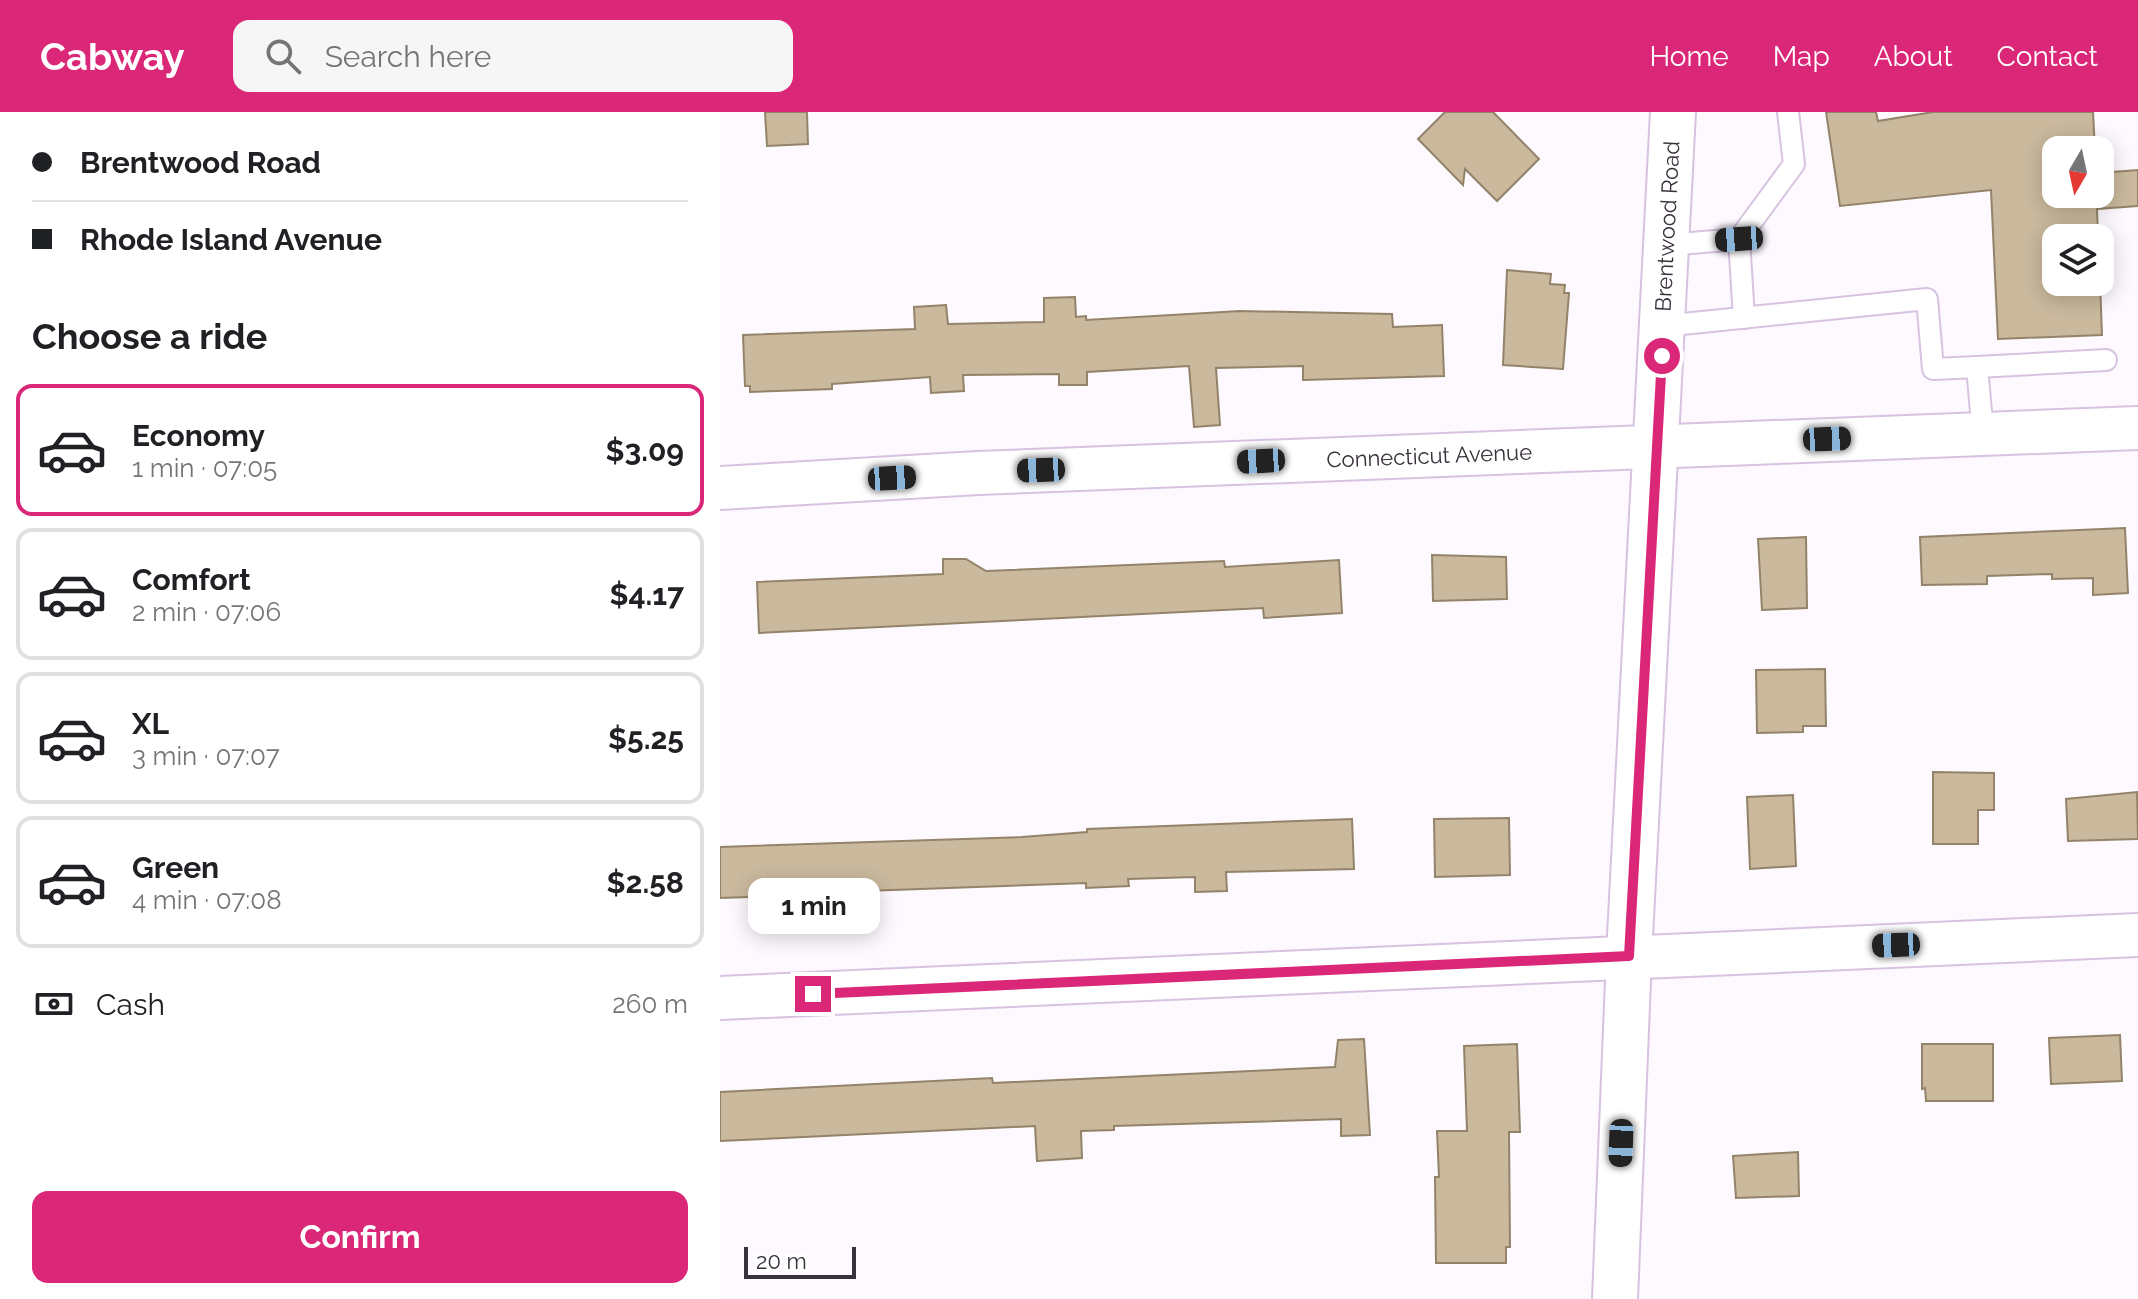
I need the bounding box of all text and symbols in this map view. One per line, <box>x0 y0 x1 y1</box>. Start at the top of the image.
search box <box>233 20 793 92</box>
text: Cabway <box>40 34 185 79</box>
icon: search <box>261 34 305 78</box>
text: Search here <box>325 39 491 74</box>
text: Home <box>1649 40 1729 73</box>
text: Map <box>1773 40 1830 73</box>
text: About <box>1874 40 1953 73</box>
text: Contact <box>1997 40 2098 73</box>
north arrow <box>2042 136 2114 208</box>
map controls <box>2042 136 2114 296</box>
street label: Brentwood Road <box>1650 140 1684 312</box>
text: Brentwood Road <box>80 145 321 180</box>
text: Rhode Island Avenue <box>80 222 382 257</box>
button: layers <box>2042 224 2114 296</box>
car <box>1714 225 1764 253</box>
text: Choose a ride <box>32 315 267 357</box>
route start <box>1644 338 1680 374</box>
icon: car <box>36 414 108 486</box>
text: Economy <box>132 418 265 453</box>
car <box>1803 426 1851 452</box>
text: $3.09 <box>606 433 684 468</box>
street label: Connecticut Avenue <box>1326 439 1533 472</box>
car <box>1236 448 1286 474</box>
text: 1 min · 07:05 <box>132 453 277 483</box>
car <box>1017 457 1065 483</box>
car <box>867 465 917 491</box>
icon: car <box>36 558 108 630</box>
text: Comfort <box>132 562 251 597</box>
text: $4.17 <box>609 577 684 612</box>
text: 2 min · 07:06 <box>132 597 281 627</box>
icon: car <box>36 702 108 774</box>
text: XL <box>132 706 169 741</box>
text: $5.25 <box>608 721 684 756</box>
text: 3 min · 07:07 <box>132 741 280 771</box>
icon: car <box>36 846 108 918</box>
text: Green <box>132 850 219 885</box>
text: $2.58 <box>607 865 684 900</box>
callout: 1 min <box>747 878 879 934</box>
text: 4 min · 07:08 <box>132 885 282 915</box>
text: 1 min <box>781 891 847 921</box>
car <box>1872 932 1920 958</box>
route end <box>795 976 831 1012</box>
icon: cash <box>32 982 76 1026</box>
text: Cash <box>96 987 165 1022</box>
text: 260 m <box>612 989 688 1019</box>
car <box>1608 1119 1634 1167</box>
button: Confirm <box>32 1191 688 1283</box>
scale bar <box>744 1243 856 1279</box>
text: 20 m <box>756 1248 807 1274</box>

